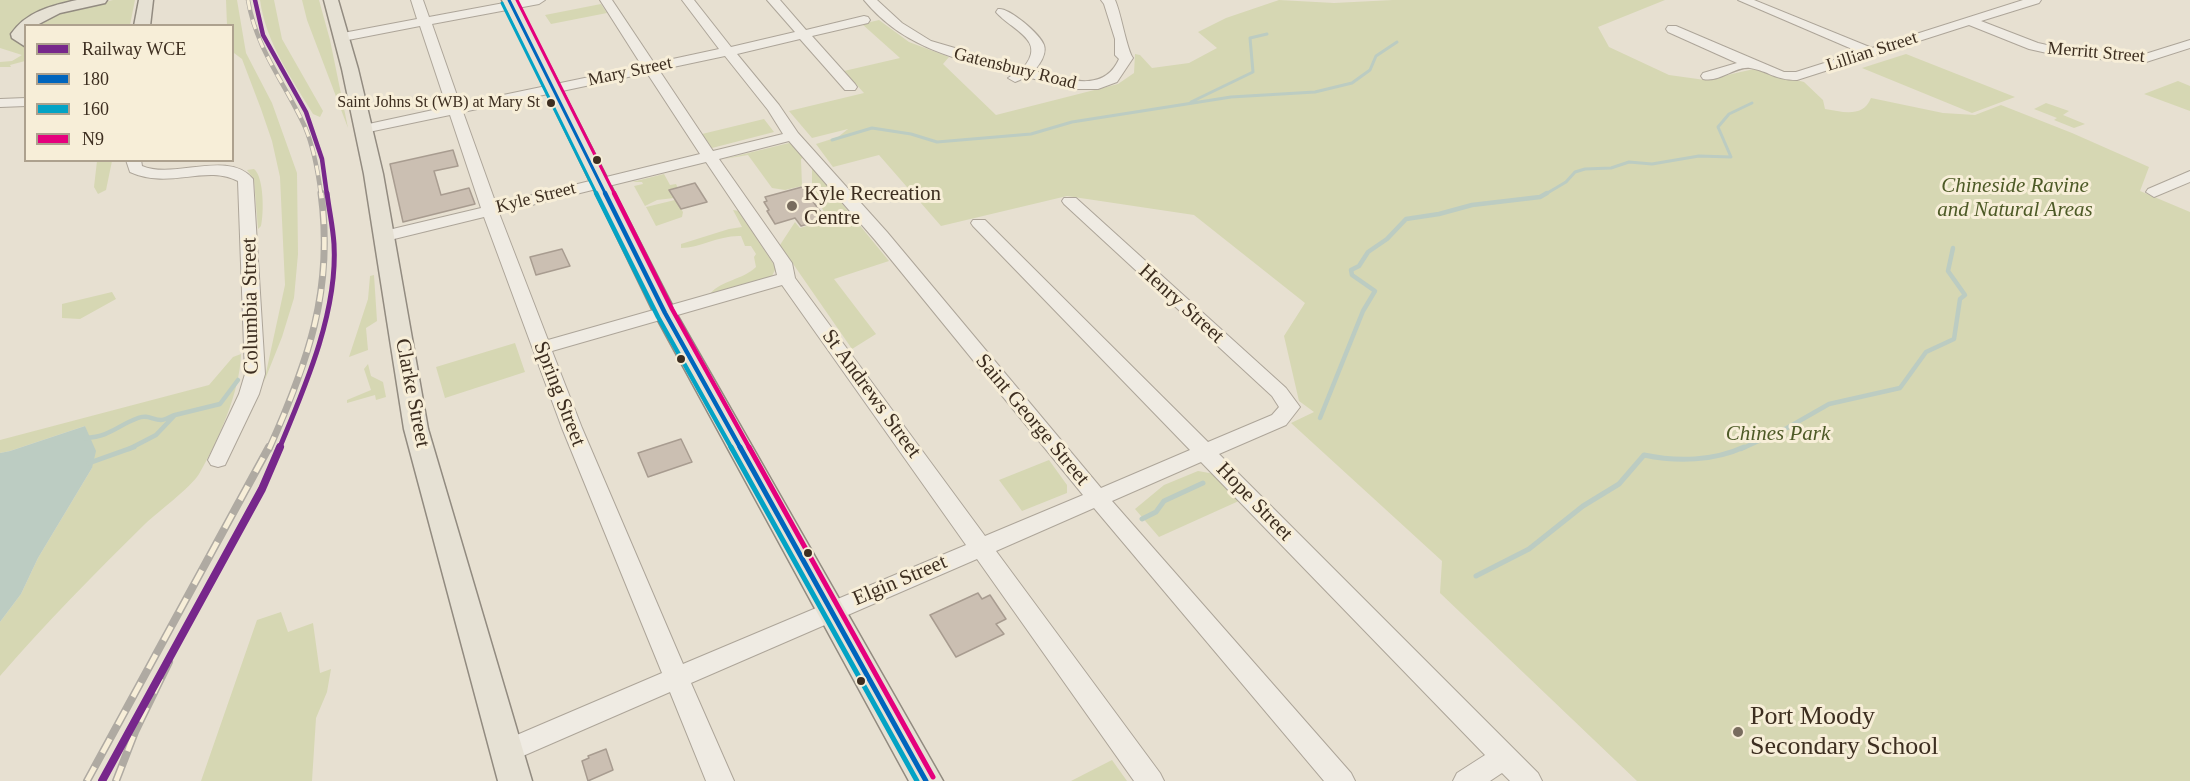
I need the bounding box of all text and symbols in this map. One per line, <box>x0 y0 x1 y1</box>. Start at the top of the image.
legend <box>24 24 234 162</box>
street label: Lillian Street <box>1824 27 1920 77</box>
street label: Merritt Street <box>2047 38 2145 68</box>
text: Railway WCE <box>82 39 186 59</box>
street label: Gatensbury Road <box>952 43 1078 95</box>
street label: Mary Street <box>586 53 674 91</box>
text: 180 <box>82 69 109 89</box>
place label: Saint Johns St (WB) at Mary St <box>337 93 540 113</box>
marker: Saint Johns St (WB) at Mary St <box>545 97 557 109</box>
text: 160 <box>82 99 109 119</box>
text: N9 <box>82 129 104 149</box>
unlabelled marker <box>591 154 603 166</box>
park label: Chineside Ravine and Natural Areas <box>1937 173 2093 223</box>
street label: Kyle Street <box>494 178 578 218</box>
place label: Kyle Recreation Centre <box>804 181 941 231</box>
marker: Kyle Recreation Centre <box>785 199 799 213</box>
street label: Columbia Street <box>237 237 265 375</box>
street label: Henry Street <box>1133 259 1229 349</box>
street label: St Andrews Street <box>816 325 926 463</box>
street label: Clarke Street <box>389 337 435 449</box>
street label: Spring Street <box>527 338 591 450</box>
street label: Saint George Street <box>970 349 1094 491</box>
unlabelled marker <box>675 353 687 365</box>
park label: Chines Park <box>1726 421 1830 447</box>
street label: Hope Street <box>1210 457 1298 547</box>
unlabelled marker <box>802 547 814 559</box>
street label: Elgin Street <box>849 550 951 612</box>
unlabelled marker <box>855 675 867 687</box>
place label: Port Moody Secondary School <box>1750 701 1938 762</box>
marker: Port Moody Secondary School <box>1731 725 1745 739</box>

